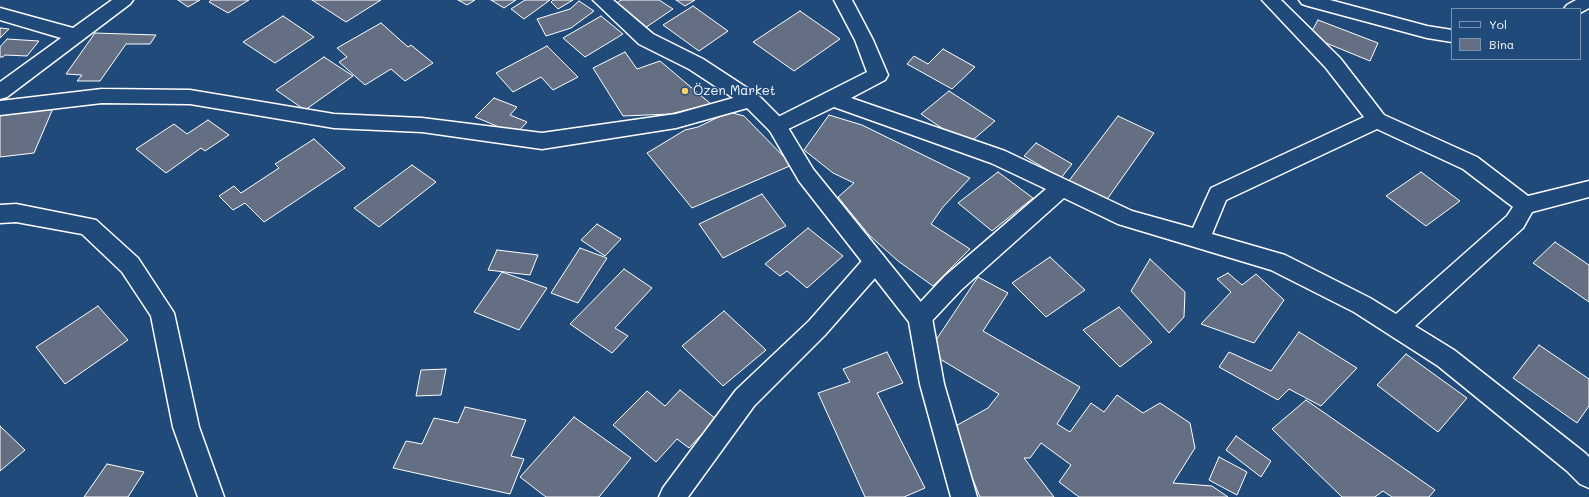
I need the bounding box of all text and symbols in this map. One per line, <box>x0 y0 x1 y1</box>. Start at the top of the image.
legend <box>1451 8 1581 60</box>
text: Yol <box>1489 16 1507 32</box>
text: Bina <box>1489 36 1514 52</box>
place label: Özen Market <box>693 83 776 99</box>
marker: Özen Market <box>680 86 690 96</box>

